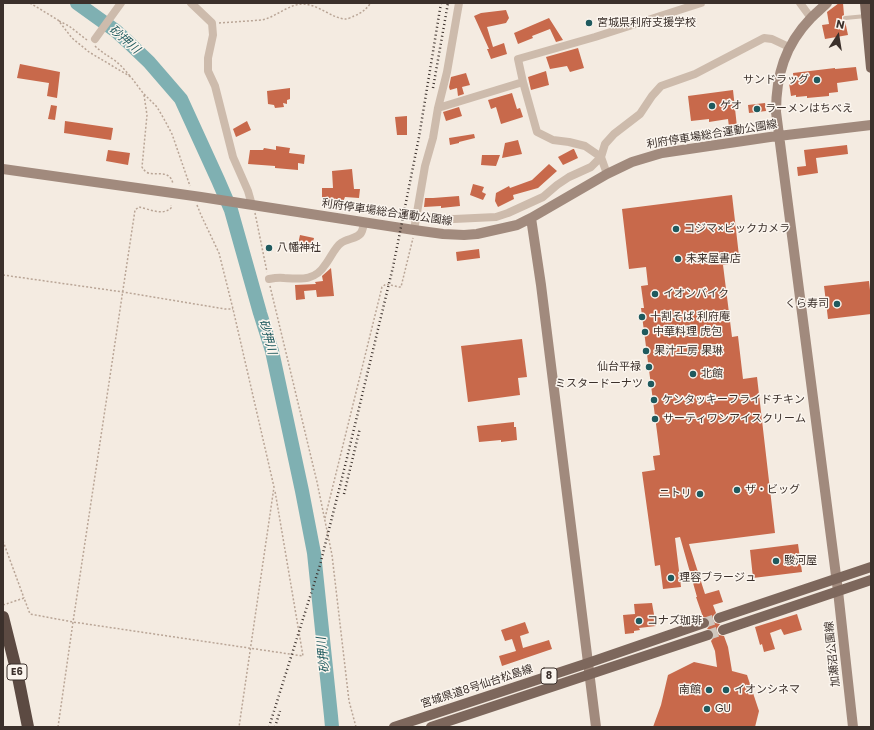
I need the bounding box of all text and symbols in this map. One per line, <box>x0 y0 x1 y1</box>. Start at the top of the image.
place label: 宮城県利府支援学校 <box>597 16 696 30</box>
north arrow <box>818 16 858 56</box>
text: N <box>835 16 846 33</box>
marker: 宮城県利府支援学校 <box>584 18 594 28</box>
water label: 砂押川 <box>106 23 142 57</box>
place label: サンドラッグ <box>743 73 809 87</box>
marker: サンドラッグ <box>812 75 822 85</box>
place label: ゲオ <box>720 99 742 113</box>
marker: ゲオ <box>707 101 717 111</box>
place label: ラーメンはちべえ <box>765 102 853 116</box>
marker: ラーメンはちべえ <box>752 104 762 114</box>
street label: 利府停車場総合運動公園線 <box>646 118 778 152</box>
street label: 利府停車場総合運動公園線 <box>321 197 453 229</box>
place label: コジマ×ビックカメラ <box>684 222 790 236</box>
marker: コジマ×ビックカメラ <box>671 224 681 234</box>
place label: 八幡神社 <box>277 241 321 255</box>
marker: 八幡神社 <box>264 243 274 253</box>
place label: 未来屋書店 <box>686 252 741 266</box>
marker: 未来屋書店 <box>673 254 683 264</box>
place label: イオンバイク <box>663 287 729 301</box>
marker: イオンバイク <box>650 289 660 299</box>
place label: くら寿司 <box>785 297 829 311</box>
marker: くら寿司 <box>832 299 842 309</box>
place label: 十割そば 利府庵 <box>650 310 730 324</box>
marker: 十割そば 利府庵 <box>637 312 647 322</box>
water label: 砂押川 <box>255 318 279 356</box>
place label: 中華料理 虎包 <box>653 325 722 339</box>
marker: 中華料理 虎包 <box>640 327 650 337</box>
place label: 果汁工房 果琳 <box>654 344 723 358</box>
marker: 果汁工房 果琳 <box>641 346 651 356</box>
place label: 仙台平禄 <box>597 360 641 374</box>
marker: 仙台平禄 <box>644 362 654 372</box>
place label: 北館 <box>701 367 723 381</box>
marker: 北館 <box>688 369 698 379</box>
place label: ミスタードーナツ <box>555 377 643 391</box>
marker: ミスタードーナツ <box>646 379 656 389</box>
place label: ケンタッキーフライドチキン <box>662 393 805 407</box>
marker: ケンタッキーフライドチキン <box>649 395 659 405</box>
place label: サーティワンアイスクリーム <box>663 412 806 426</box>
marker: サーティワンアイスクリーム <box>650 414 660 424</box>
place label: ザ・ビッグ <box>745 483 800 497</box>
marker: ザ・ビッグ <box>732 485 742 495</box>
place label: ニトリ <box>659 487 692 501</box>
marker: ニトリ <box>695 489 705 499</box>
place label: 駿河屋 <box>784 554 817 568</box>
marker: 駿河屋 <box>771 556 781 566</box>
place label: 理容ブラージュ <box>679 571 756 585</box>
marker: 理容ブラージュ <box>666 573 676 583</box>
place label: コナズ珈琲 <box>647 614 702 628</box>
marker: コナズ珈琲 <box>634 616 644 626</box>
street label: 加瀬沼公園線 <box>823 620 843 688</box>
water label: 砂押川 <box>315 636 333 674</box>
street label: 宮城県道8号仙台松島線 <box>419 663 535 711</box>
road number: E6 <box>7 664 27 680</box>
road number: 8 <box>541 668 557 684</box>
place label: 南館 <box>679 683 701 697</box>
place label: イオンシネマ <box>734 683 800 697</box>
marker: 南館 <box>704 685 714 695</box>
marker: イオンシネマ <box>721 685 731 695</box>
place label: GU <box>715 702 731 716</box>
marker: GU <box>702 704 712 714</box>

